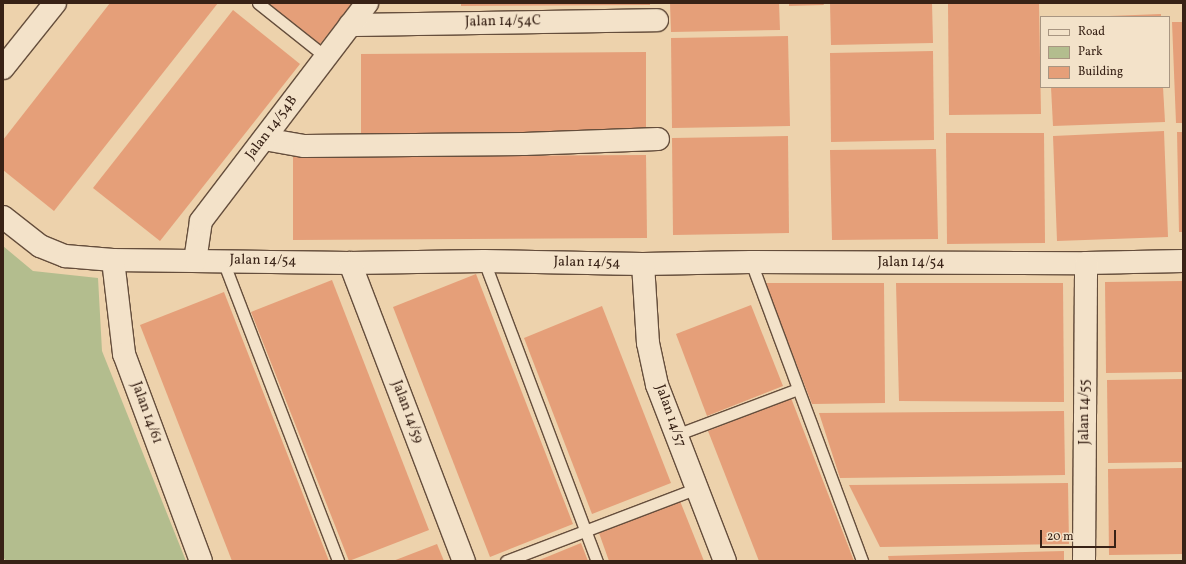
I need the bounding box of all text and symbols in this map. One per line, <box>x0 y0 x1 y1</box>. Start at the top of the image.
street label: Jalan 14/54C <box>465 13 541 31</box>
legend <box>1040 16 1170 88</box>
text: Road <box>1078 24 1105 40</box>
text: Park <box>1078 44 1103 60</box>
text: Building <box>1078 64 1123 80</box>
street label: Jalan 14/54B <box>242 93 302 163</box>
street label: Jalan 14/54 <box>229 252 297 270</box>
street label: Jalan 14/54 <box>553 254 621 272</box>
street label: Jalan 14/54 <box>877 255 945 271</box>
street label: Jalan 14/59 <box>387 378 427 446</box>
street label: Jalan 14/55 <box>1077 379 1093 445</box>
street label: Jalan 14/61 <box>127 380 165 446</box>
street label: Jalan 14/57 <box>651 382 689 450</box>
scale bar <box>1042 522 1118 548</box>
text: 20 m <box>1047 529 1074 545</box>

